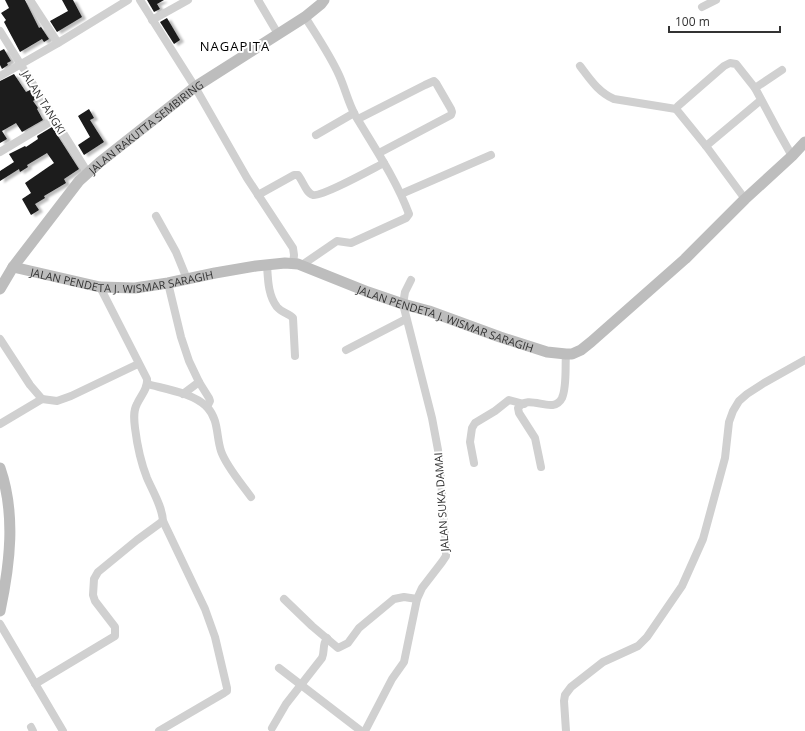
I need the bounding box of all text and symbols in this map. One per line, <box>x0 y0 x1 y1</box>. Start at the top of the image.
scale bar <box>669 8 780 34</box>
text: 100 m <box>675 13 710 30</box>
district label: NAGAPITA <box>200 37 270 55</box>
street label: JALAN TANGKI <box>18 66 70 137</box>
street label: JALAN RAKUTTA SEMBIRING <box>84 76 206 177</box>
street label: JALAN PENDETA J. WISMAR SARAGIH <box>28 264 215 296</box>
street label: JALAN PENDETA J. WISMAR SARAGIH <box>354 281 536 355</box>
street label: JALAN SUKA DAMAI <box>430 452 452 553</box>

